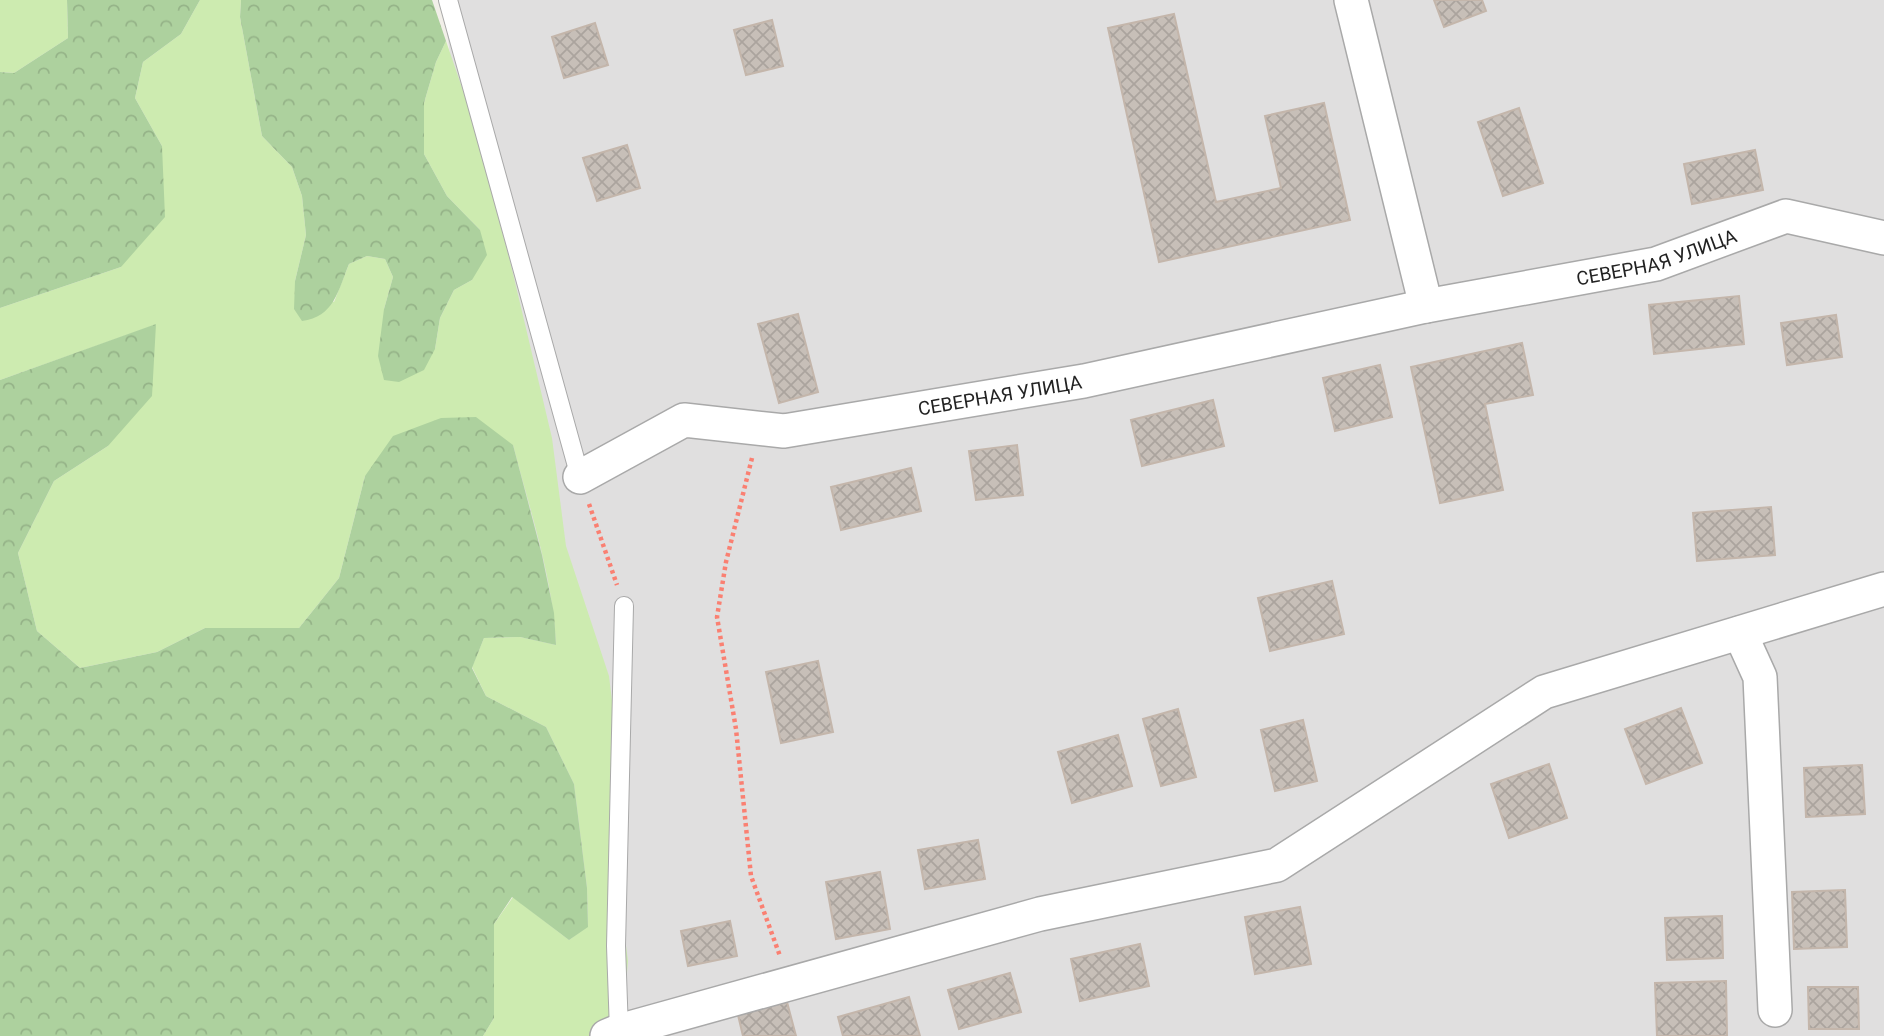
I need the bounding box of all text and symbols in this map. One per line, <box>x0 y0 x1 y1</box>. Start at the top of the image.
street label: СЕВЕРНАЯ УЛИЦА <box>1575 224 1740 290</box>
street label: СЕВЕРНАЯ УЛИЦА <box>916 370 1084 420</box>

